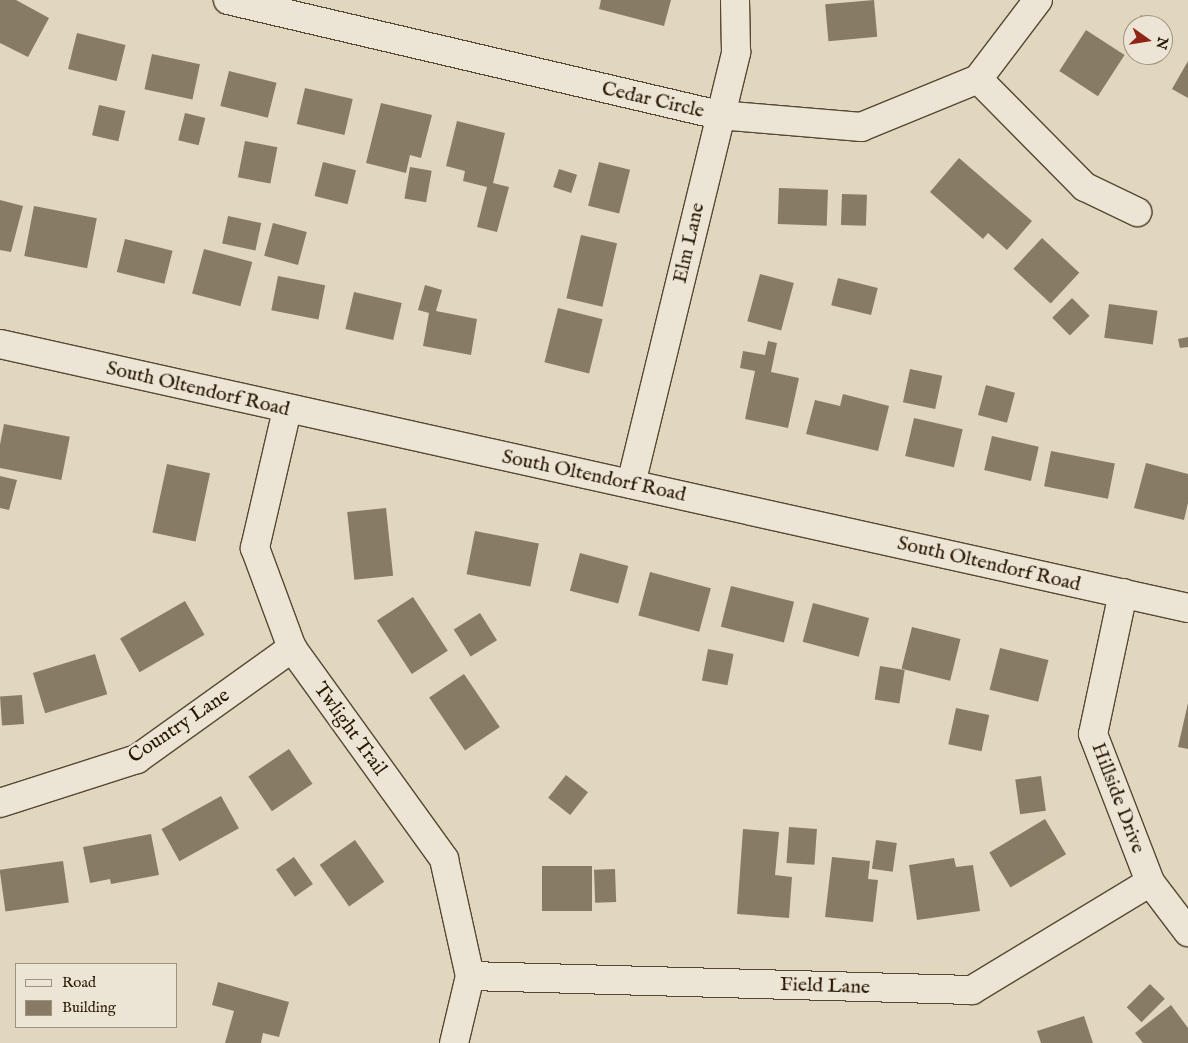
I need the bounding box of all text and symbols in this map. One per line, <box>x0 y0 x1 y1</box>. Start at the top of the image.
north arrow <box>1123 15 1173 65</box>
text: N <box>1152 35 1172 51</box>
street label: Cedar Circle <box>599 77 707 123</box>
street label: Elm Lane <box>668 200 710 286</box>
street label: South Oltendorf Road <box>104 356 292 422</box>
street label: South Oltendorf Road <box>500 445 688 507</box>
street label: South Oltendorf Road <box>895 531 1083 597</box>
street label: Twlight Trail <box>308 678 392 780</box>
street label: Country Lane <box>124 683 234 769</box>
street label: Hillside Drive <box>1086 739 1150 857</box>
legend <box>15 963 178 1028</box>
street label: Field Lane <box>779 972 871 1000</box>
text: Road <box>62 973 96 992</box>
text: Building <box>62 998 116 1017</box>

